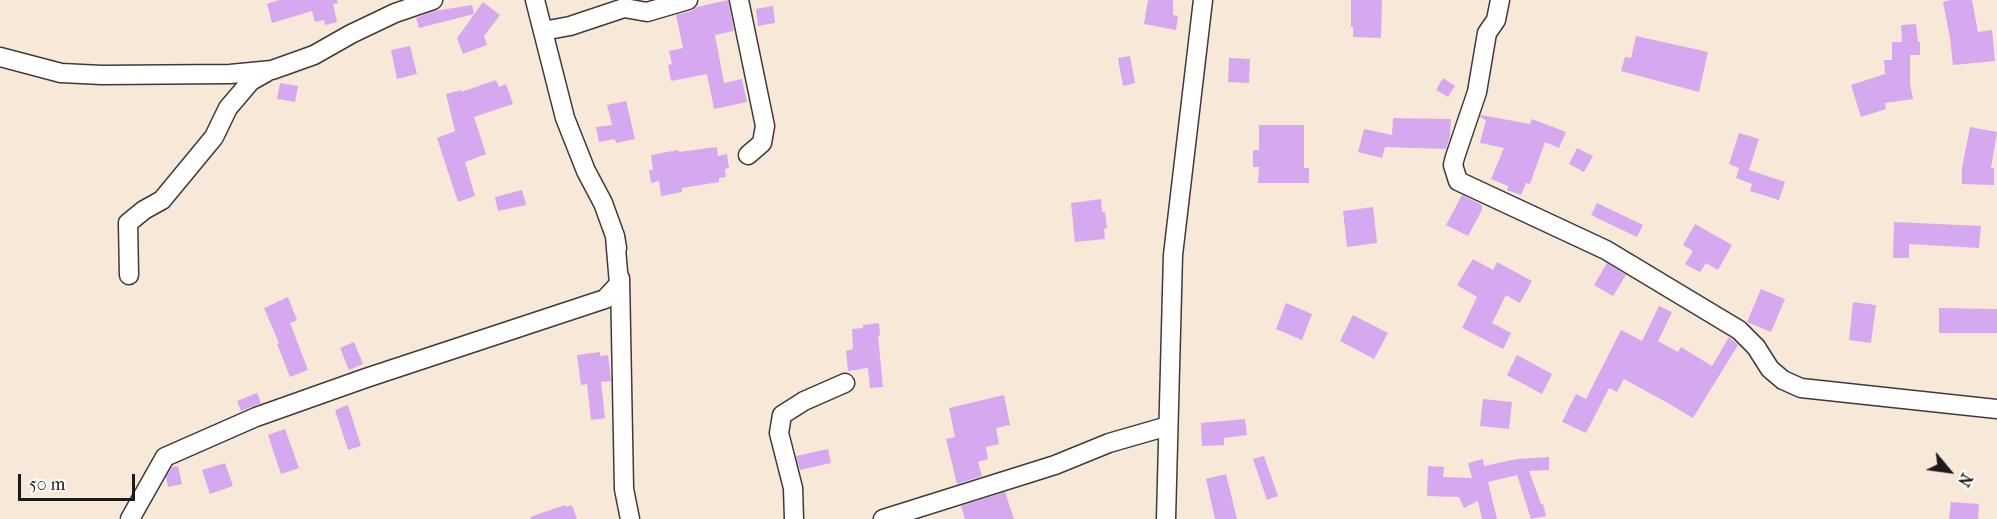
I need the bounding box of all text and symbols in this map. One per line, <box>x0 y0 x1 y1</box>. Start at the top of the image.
north arrow <box>1919 441 1979 501</box>
scale bar <box>21 462 138 500</box>
text: N <box>1954 470 1976 490</box>
text: 50 m <box>29 474 65 495</box>

